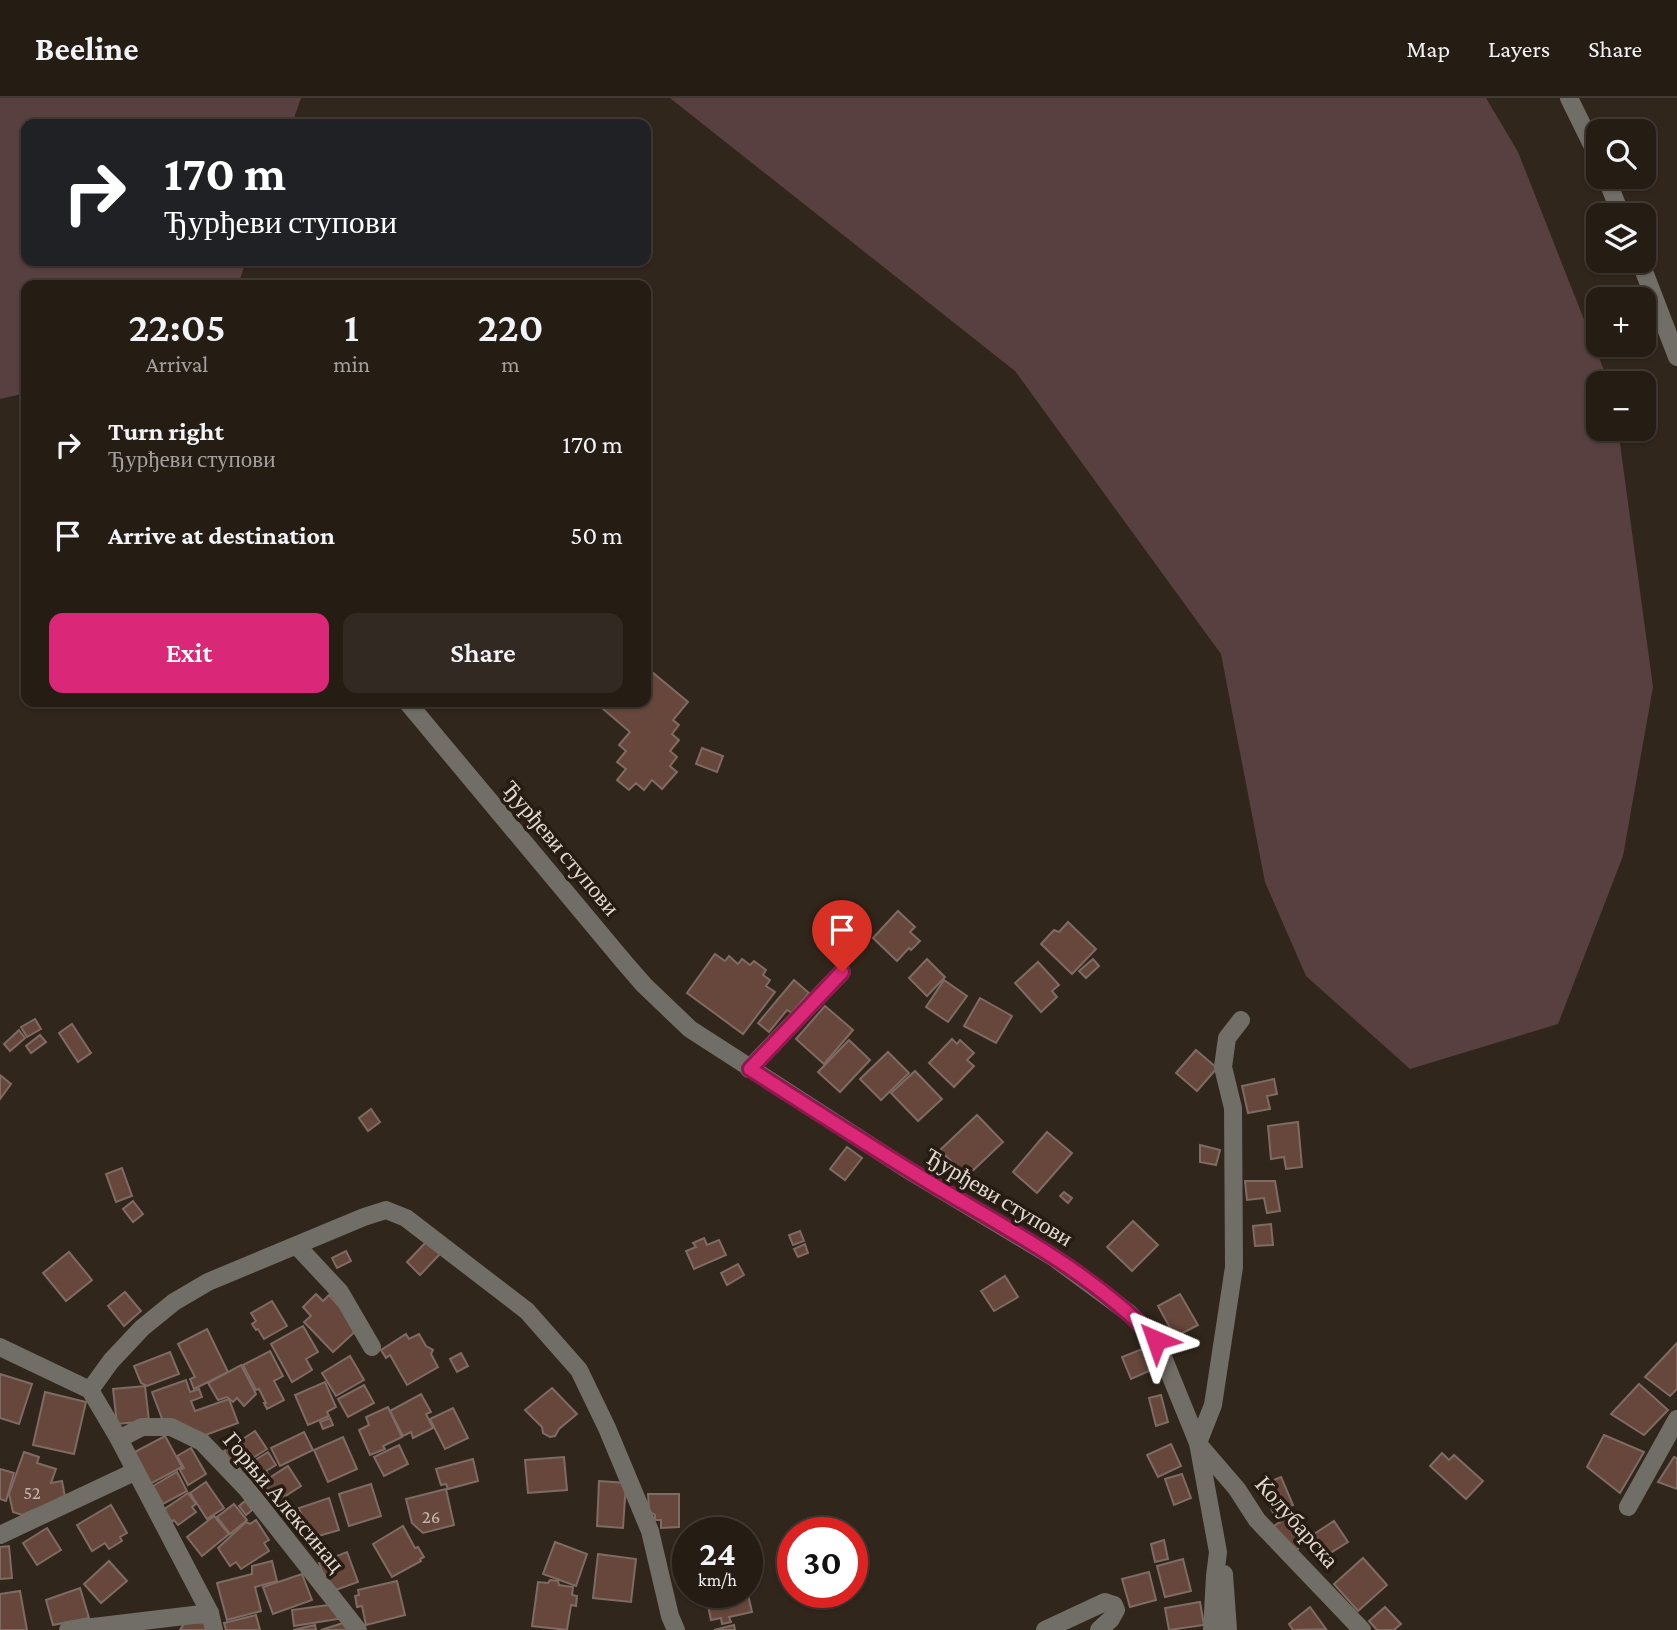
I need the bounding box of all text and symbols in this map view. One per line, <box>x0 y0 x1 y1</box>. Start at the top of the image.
text: Beeline <box>35 30 139 67</box>
text: Map <box>1406 35 1450 62</box>
text: Layers <box>1488 35 1550 62</box>
text: Share <box>1588 35 1642 62</box>
map controls <box>1586 119 1656 441</box>
button: search <box>1586 119 1656 189</box>
text: 170 m <box>164 146 286 201</box>
icon: right <box>49 147 140 238</box>
button: layers <box>1586 203 1656 273</box>
text: Ђурђеви ступови <box>164 204 397 240</box>
button: + <box>1586 287 1656 357</box>
text: 22:05 <box>128 303 226 350</box>
text: 1 <box>344 303 359 350</box>
text: 220 <box>477 303 544 350</box>
text: Arrival <box>146 351 208 377</box>
text: min <box>333 351 370 377</box>
text: m <box>501 351 520 377</box>
button: − <box>1586 371 1656 441</box>
text: Turn right <box>108 417 224 446</box>
icon: right <box>49 426 87 464</box>
text: 170 m <box>562 430 623 459</box>
text: Ђурђеви ступови <box>108 446 276 472</box>
icon: arrive <box>49 517 87 555</box>
text: Arrive at destination <box>108 521 335 550</box>
text: 50 m <box>570 521 623 550</box>
button: Exit <box>49 613 329 693</box>
button: Share <box>343 613 623 693</box>
street label: Ђурђеви ступови <box>497 775 625 921</box>
pin <box>812 900 872 972</box>
icon: arrive <box>823 911 861 949</box>
street label: Ђурђеви ступови <box>921 1143 1077 1251</box>
position arrow <box>1119 1303 1193 1377</box>
street label: Горњи Алексинац <box>218 1427 350 1577</box>
street label: Колубарска <box>1250 1471 1344 1573</box>
house number: 52 <box>23 1482 41 1503</box>
house number: 26 <box>422 1506 440 1527</box>
speed limit sign: 30 <box>777 1517 868 1608</box>
text: 24 <box>699 1534 736 1573</box>
text: km/h <box>698 1570 737 1590</box>

